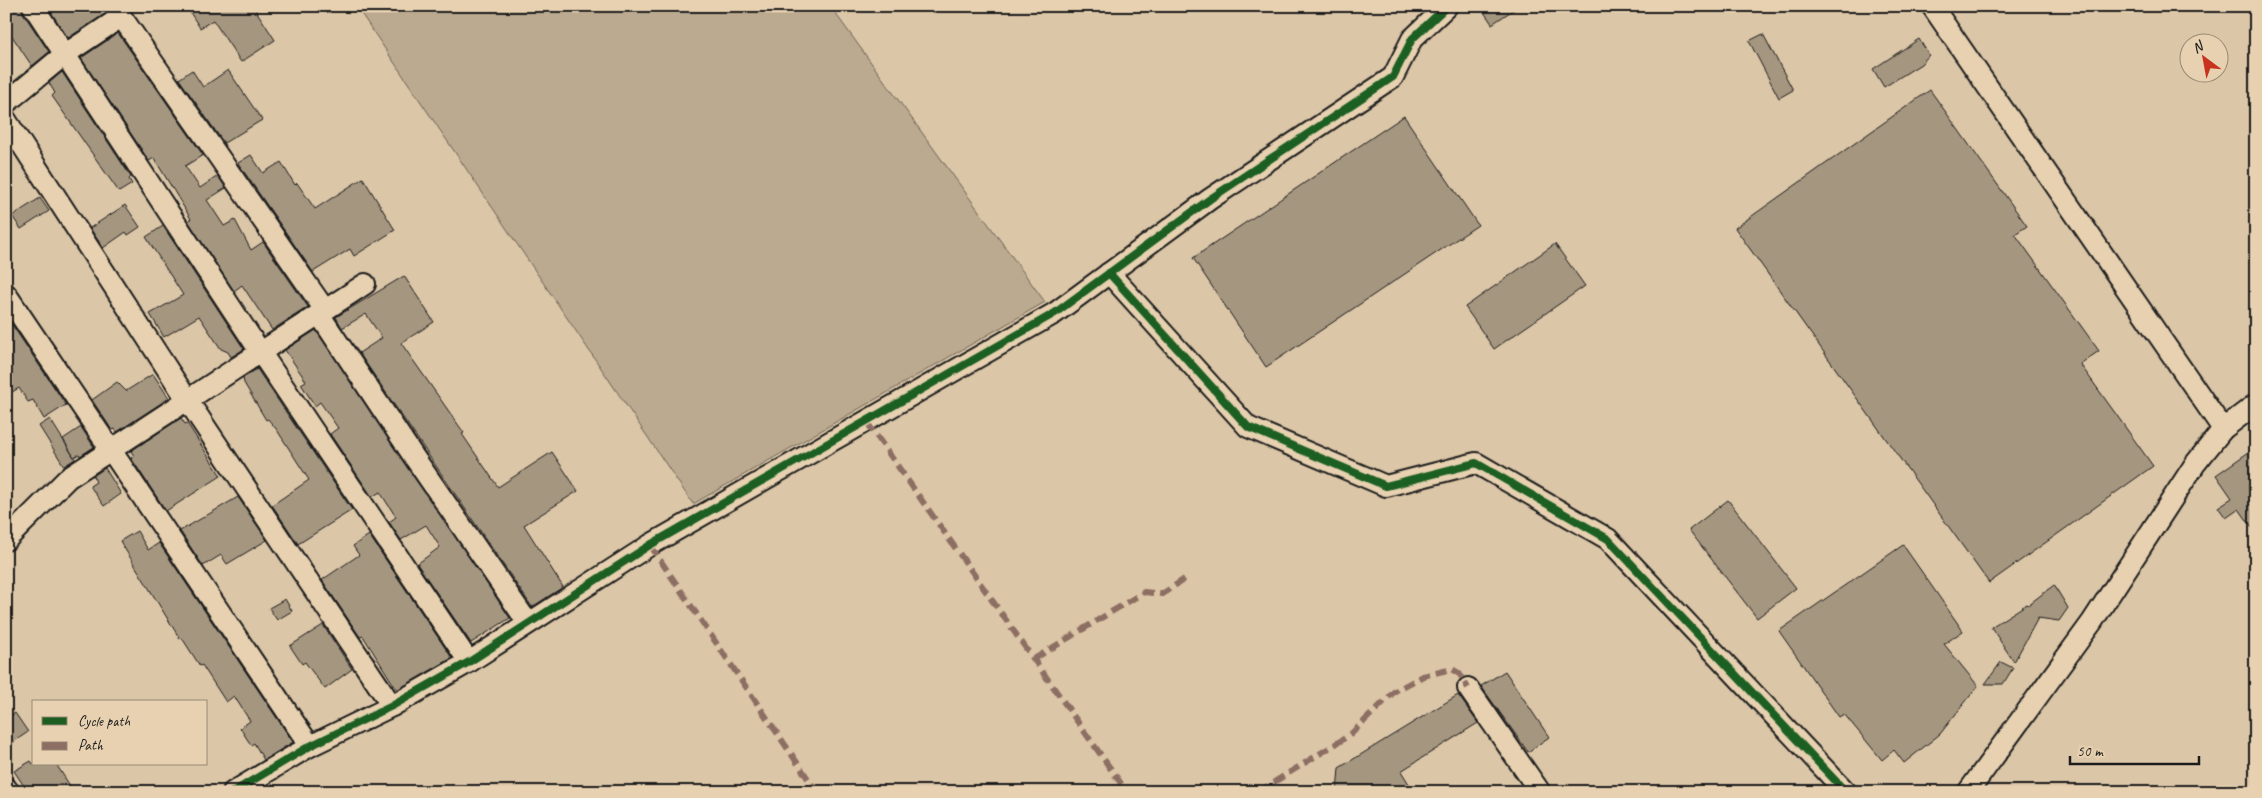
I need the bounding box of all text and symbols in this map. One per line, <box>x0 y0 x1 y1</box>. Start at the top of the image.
north arrow <box>2180 32 2230 82</box>
text: N <box>2189 37 2208 57</box>
legend <box>32 700 208 766</box>
text: Cycle path <box>78 712 130 731</box>
scale bar <box>2070 733 2198 765</box>
text: Path <box>78 736 104 755</box>
text: 50 m <box>2077 742 2104 761</box>

